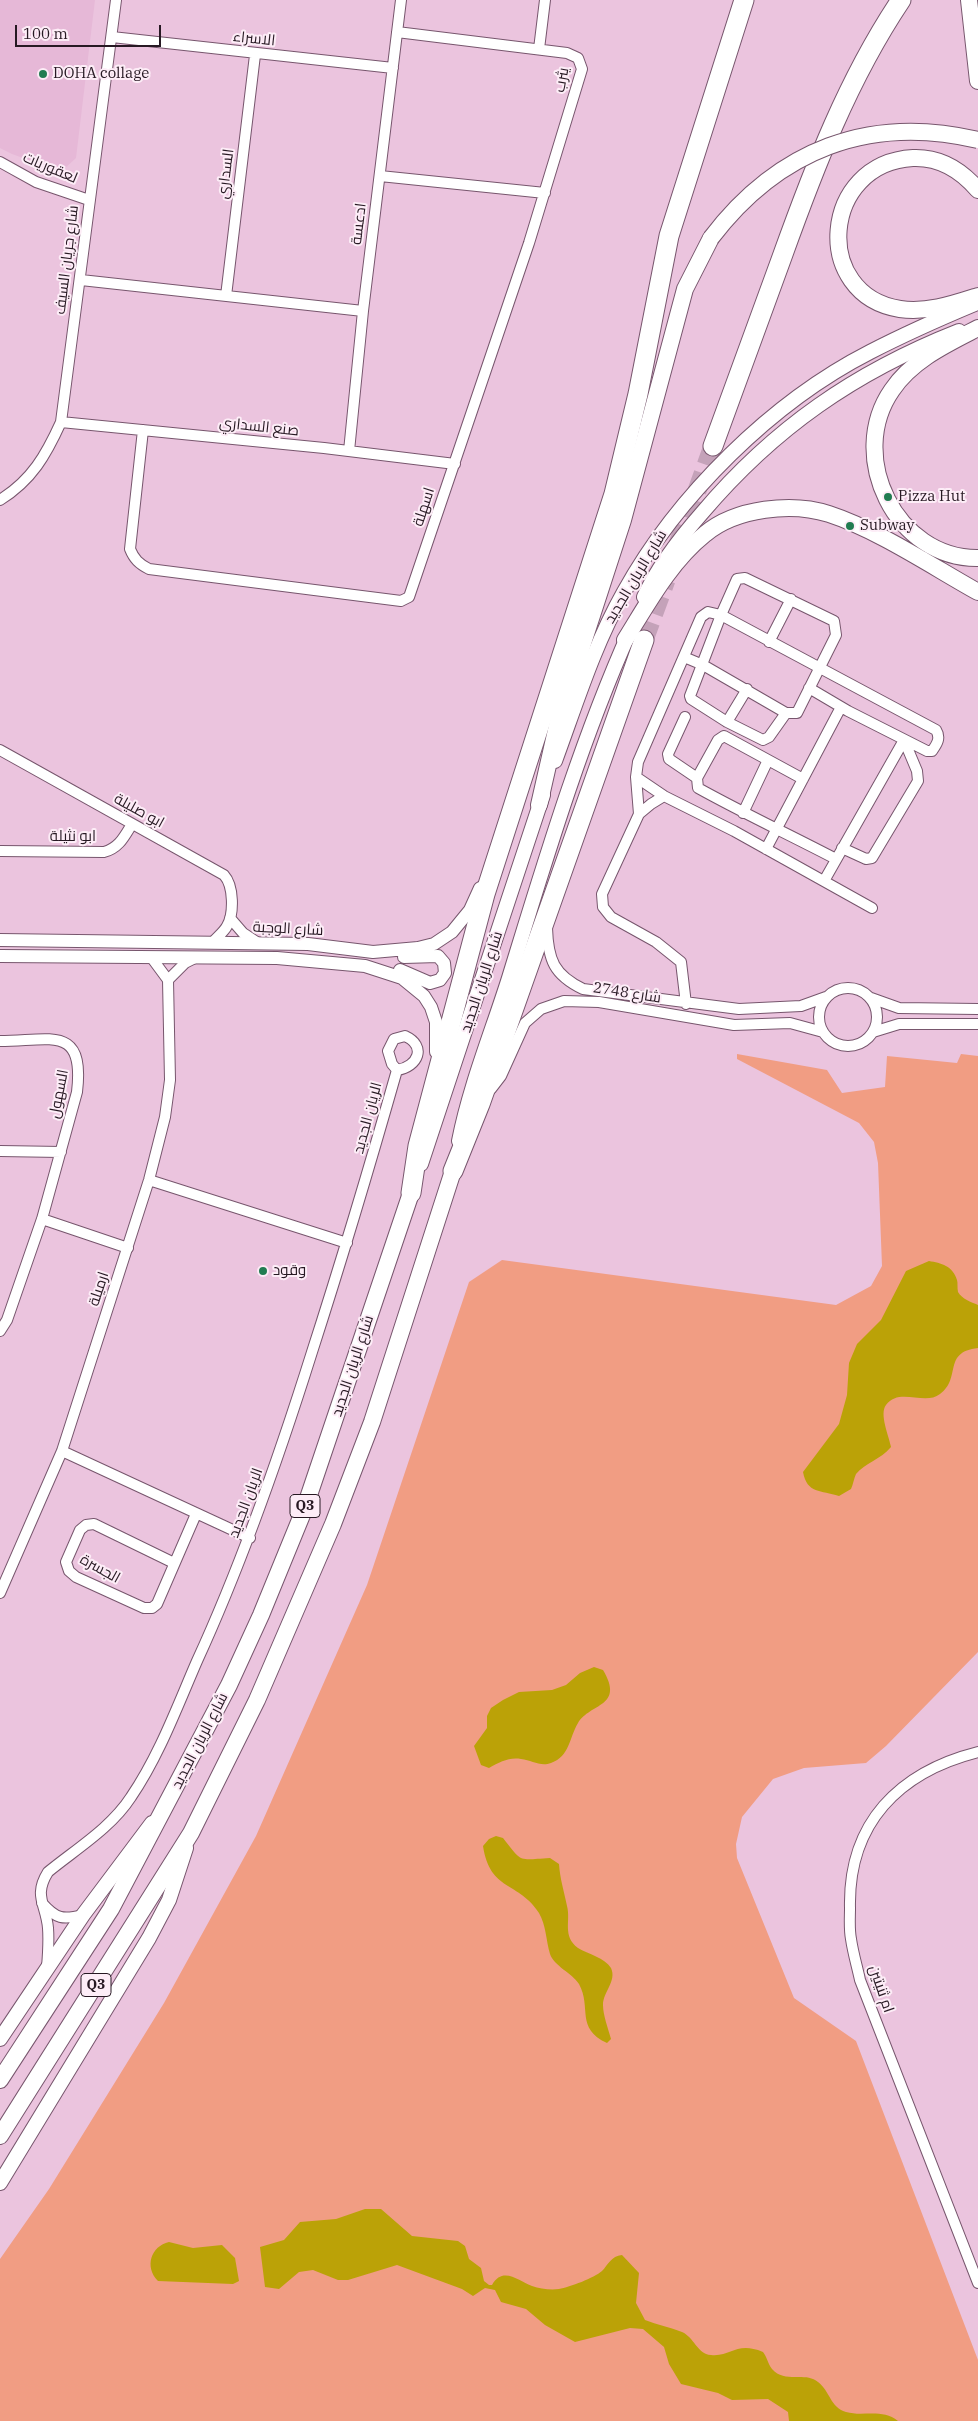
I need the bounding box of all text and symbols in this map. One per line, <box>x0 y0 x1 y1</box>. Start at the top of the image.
scale bar <box>18 15 164 47</box>
text: 100 m <box>23 24 68 43</box>
street label: الاسراء <box>232 28 276 50</box>
place label: DOHA collage <box>53 65 149 83</box>
street label: يثرب <box>551 66 573 94</box>
marker: DOHA collage <box>37 68 49 80</box>
street label: السداري <box>214 148 238 200</box>
street label: لعقوريات <box>20 149 80 187</box>
street label: ادعسة <box>348 202 370 246</box>
street label: شارع جريان السيف <box>51 204 83 316</box>
street label: صنع السداري <box>218 414 300 440</box>
street label: اسهلة <box>409 485 439 529</box>
place label: Pizza Hut <box>898 488 965 506</box>
marker: Pizza Hut <box>882 491 894 503</box>
place label: Subway <box>860 517 915 535</box>
marker: Subway <box>844 520 856 532</box>
street label: شارع الريان الجديد <box>601 527 671 627</box>
street label: ابو صليلة <box>111 790 167 832</box>
street label: ابو نثيلة <box>50 828 96 846</box>
street label: شارع الوجبة <box>252 918 324 940</box>
street label: شارع الريان الجديد <box>457 929 507 1035</box>
street label: شارع 2748 <box>592 979 662 1007</box>
street label: السهول <box>45 1068 73 1120</box>
street label: الريان الجديد <box>350 1080 386 1156</box>
place label: وقود <box>273 1262 306 1280</box>
marker: وقود <box>257 1265 269 1277</box>
street label: ارميلة <box>85 1269 113 1309</box>
street label: شارع الريان الجديد <box>328 1313 378 1419</box>
street label: الريان الجديد <box>225 1466 267 1540</box>
road number: Q3 <box>290 1494 320 1518</box>
street label: الجسرة <box>77 1551 123 1587</box>
street label: شارع الريان الجديد <box>168 1690 232 1792</box>
street label: ام ثنيتين <box>865 1963 897 2015</box>
road number: Q3 <box>81 1974 111 1996</box>

